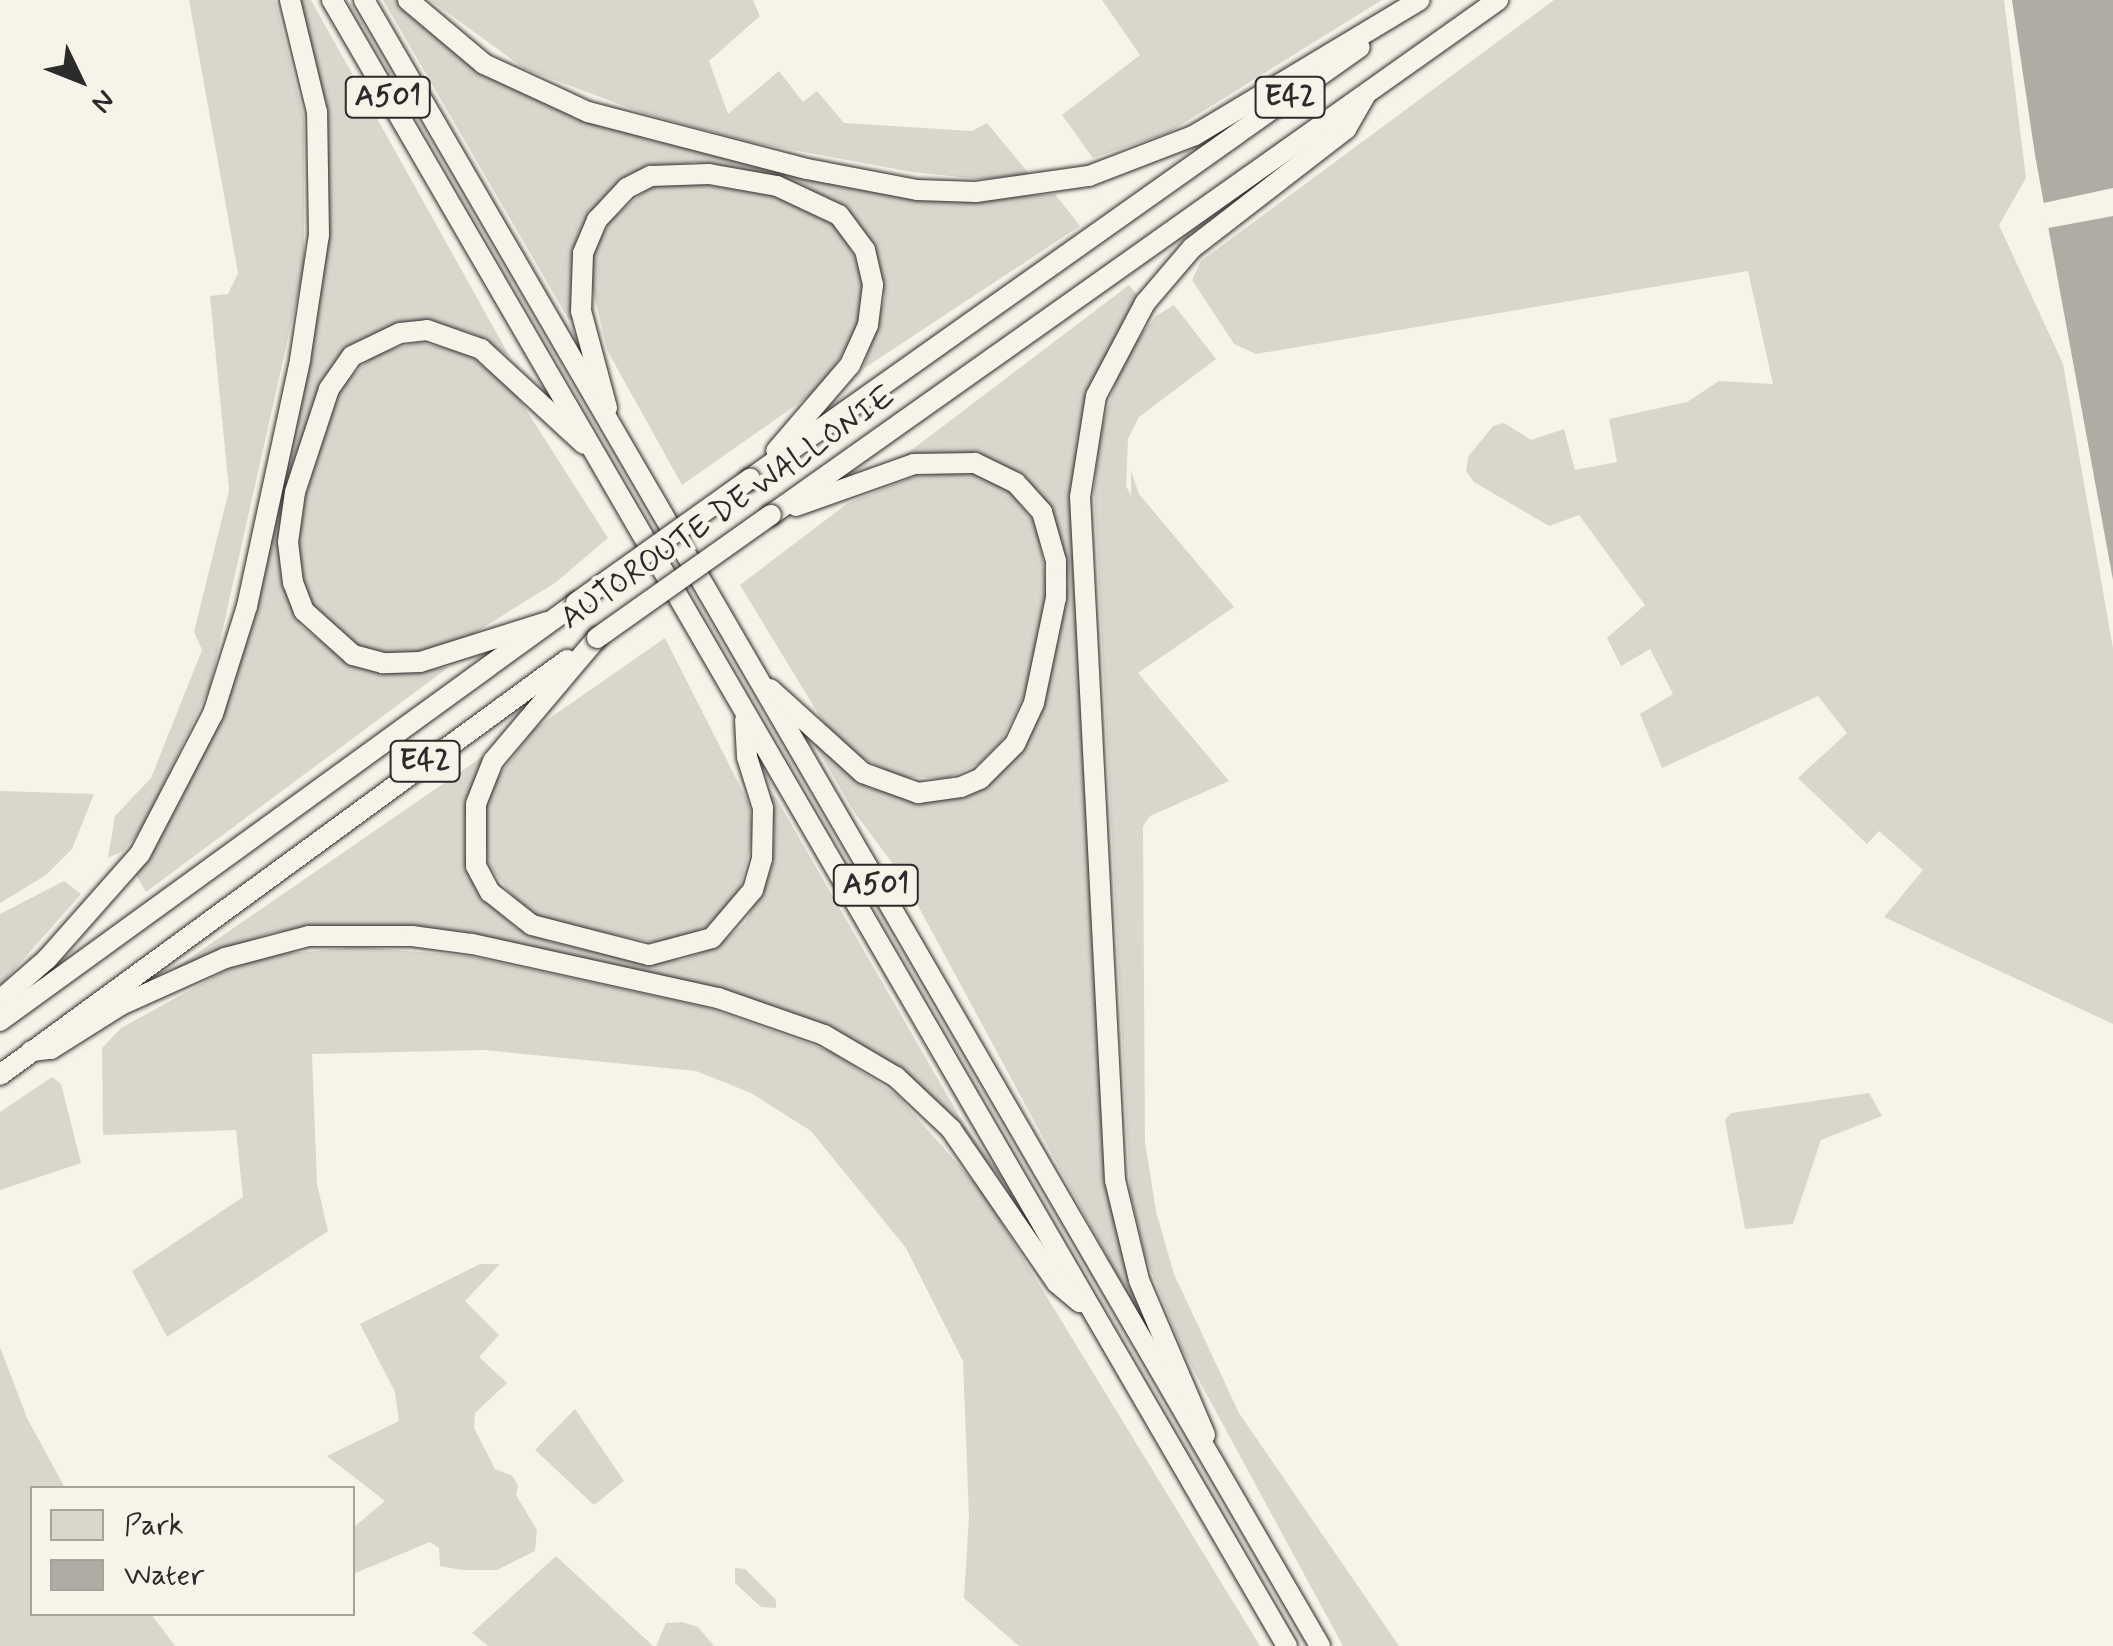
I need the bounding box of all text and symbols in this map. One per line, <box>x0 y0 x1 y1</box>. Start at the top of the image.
north arrow <box>30 30 130 130</box>
road number: A501 <box>343 72 433 122</box>
road number: E42 <box>1252 72 1328 122</box>
text: N <box>82 81 122 120</box>
street label: AUTOROUTE DE WALLONIE <box>558 381 898 635</box>
road number: E42 <box>388 736 462 786</box>
road number: A501 <box>831 860 921 910</box>
legend <box>30 1486 355 1616</box>
text: Park <box>124 1506 184 1545</box>
text: Water <box>124 1556 204 1595</box>

